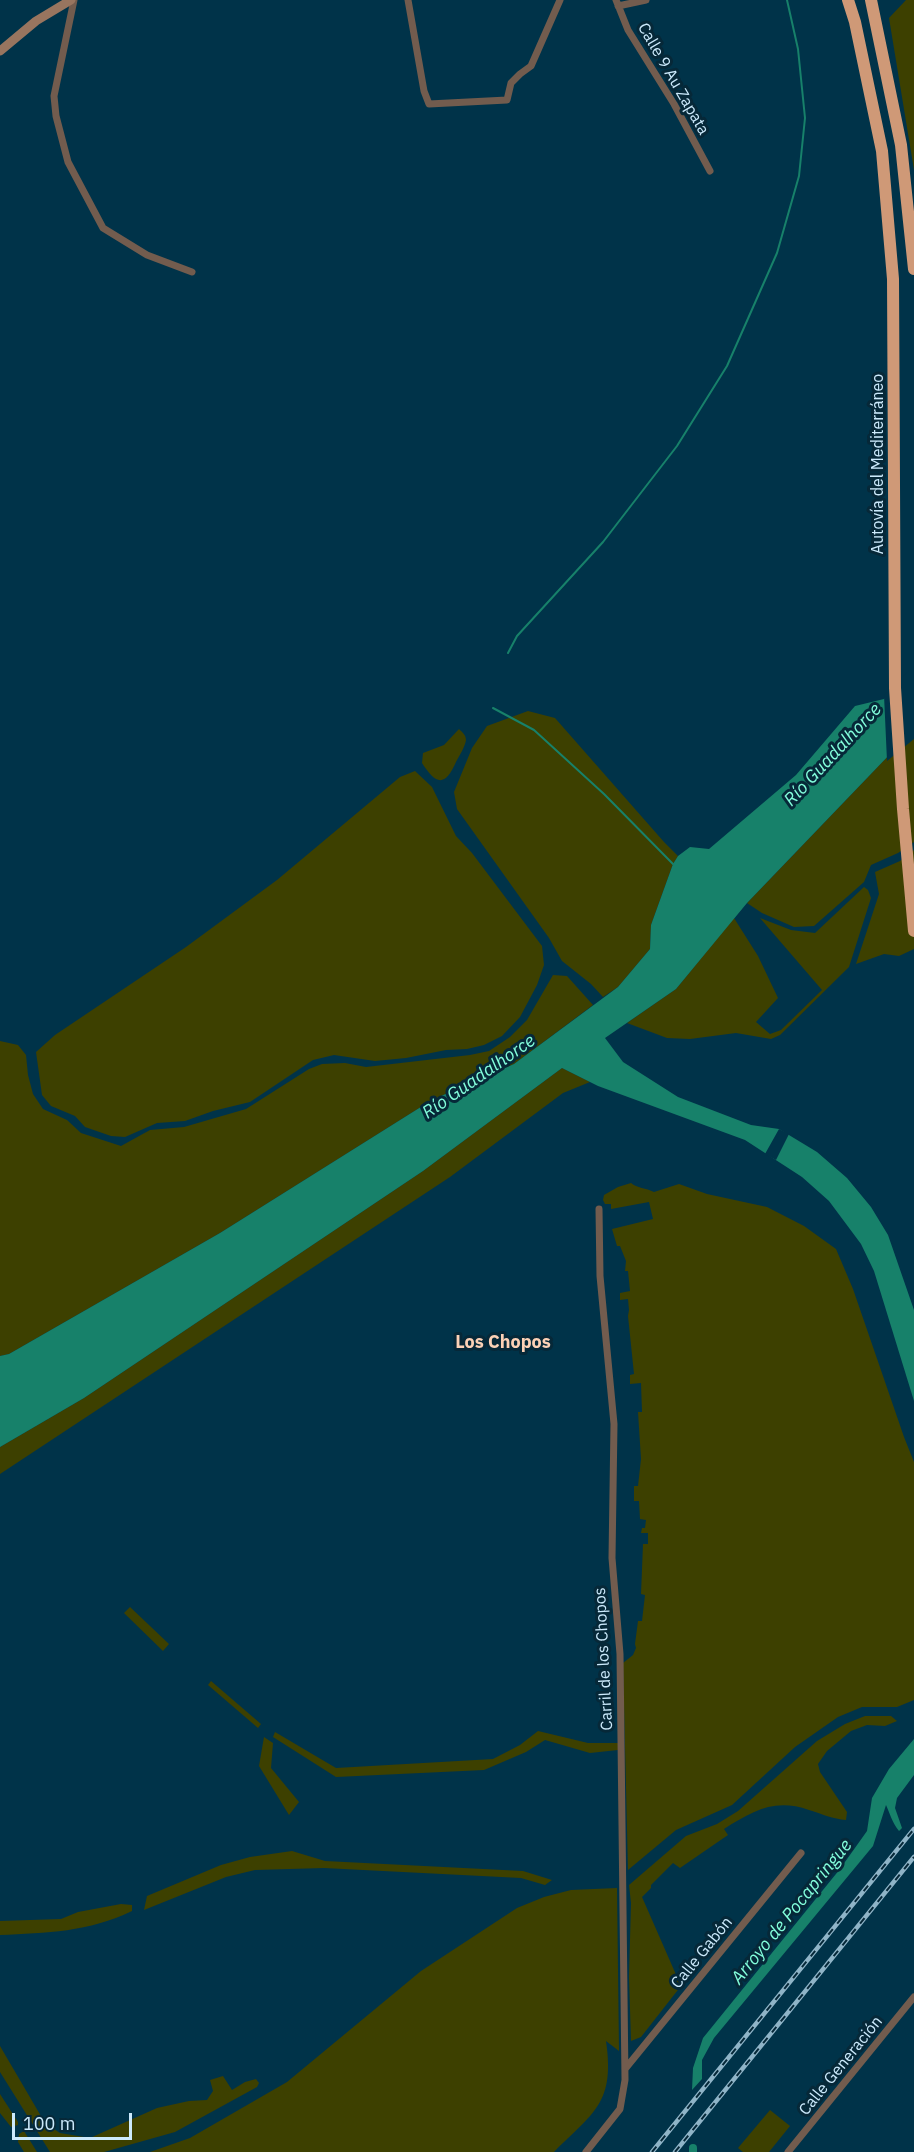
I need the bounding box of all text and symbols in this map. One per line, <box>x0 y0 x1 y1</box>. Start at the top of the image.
street label: Calle 9 Au Zapata <box>633 20 713 138</box>
street label: Autovía del Mediterráneo <box>868 374 888 554</box>
water label: Río Guadalhorce <box>780 699 886 811</box>
water label: Río Guadalhorce <box>418 1030 540 1124</box>
district label: Los Chopos <box>455 1332 551 1354</box>
street label: Carril de los Chopos <box>591 1587 617 1731</box>
water label: Arroyo de Pocapringue <box>727 1835 857 1989</box>
street label: Calle Gabón <box>667 1913 737 1993</box>
street label: Calle Generación <box>795 2013 887 2119</box>
scale bar <box>15 2101 135 2139</box>
text: 100 m <box>23 2112 75 2135</box>

